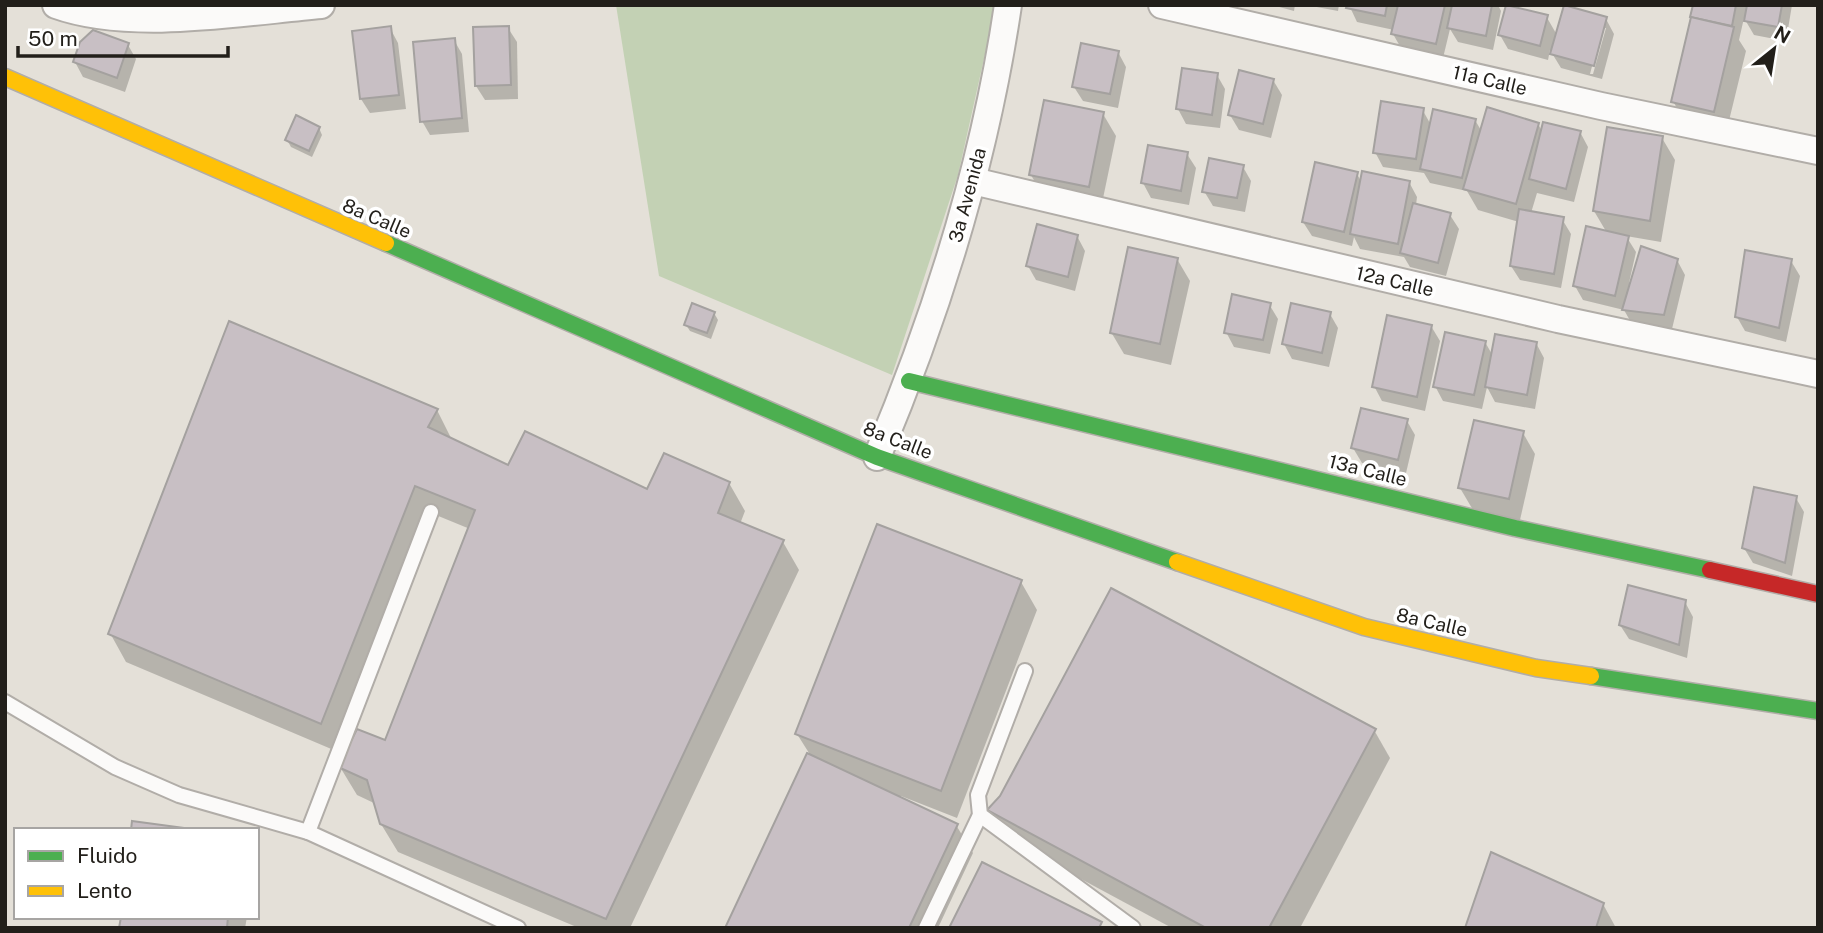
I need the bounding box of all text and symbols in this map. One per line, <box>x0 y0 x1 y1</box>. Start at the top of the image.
scale bar <box>18 14 228 58</box>
north arrow <box>1739 14 1809 84</box>
text: N <box>1771 21 1794 48</box>
text: 50 m <box>28 26 78 51</box>
street label: 11a Calle <box>1451 61 1529 99</box>
street label: 3a Avenida <box>944 145 990 245</box>
street label: 8a Calle <box>339 194 415 242</box>
street label: 12a Calle <box>1354 261 1436 301</box>
street label: 8a Calle <box>860 417 936 463</box>
street label: 13a Calle <box>1327 450 1409 490</box>
street label: 8a Calle <box>1394 603 1470 641</box>
legend <box>14 828 259 919</box>
text: Fluido <box>77 843 137 868</box>
text: Lento <box>77 878 132 903</box>

